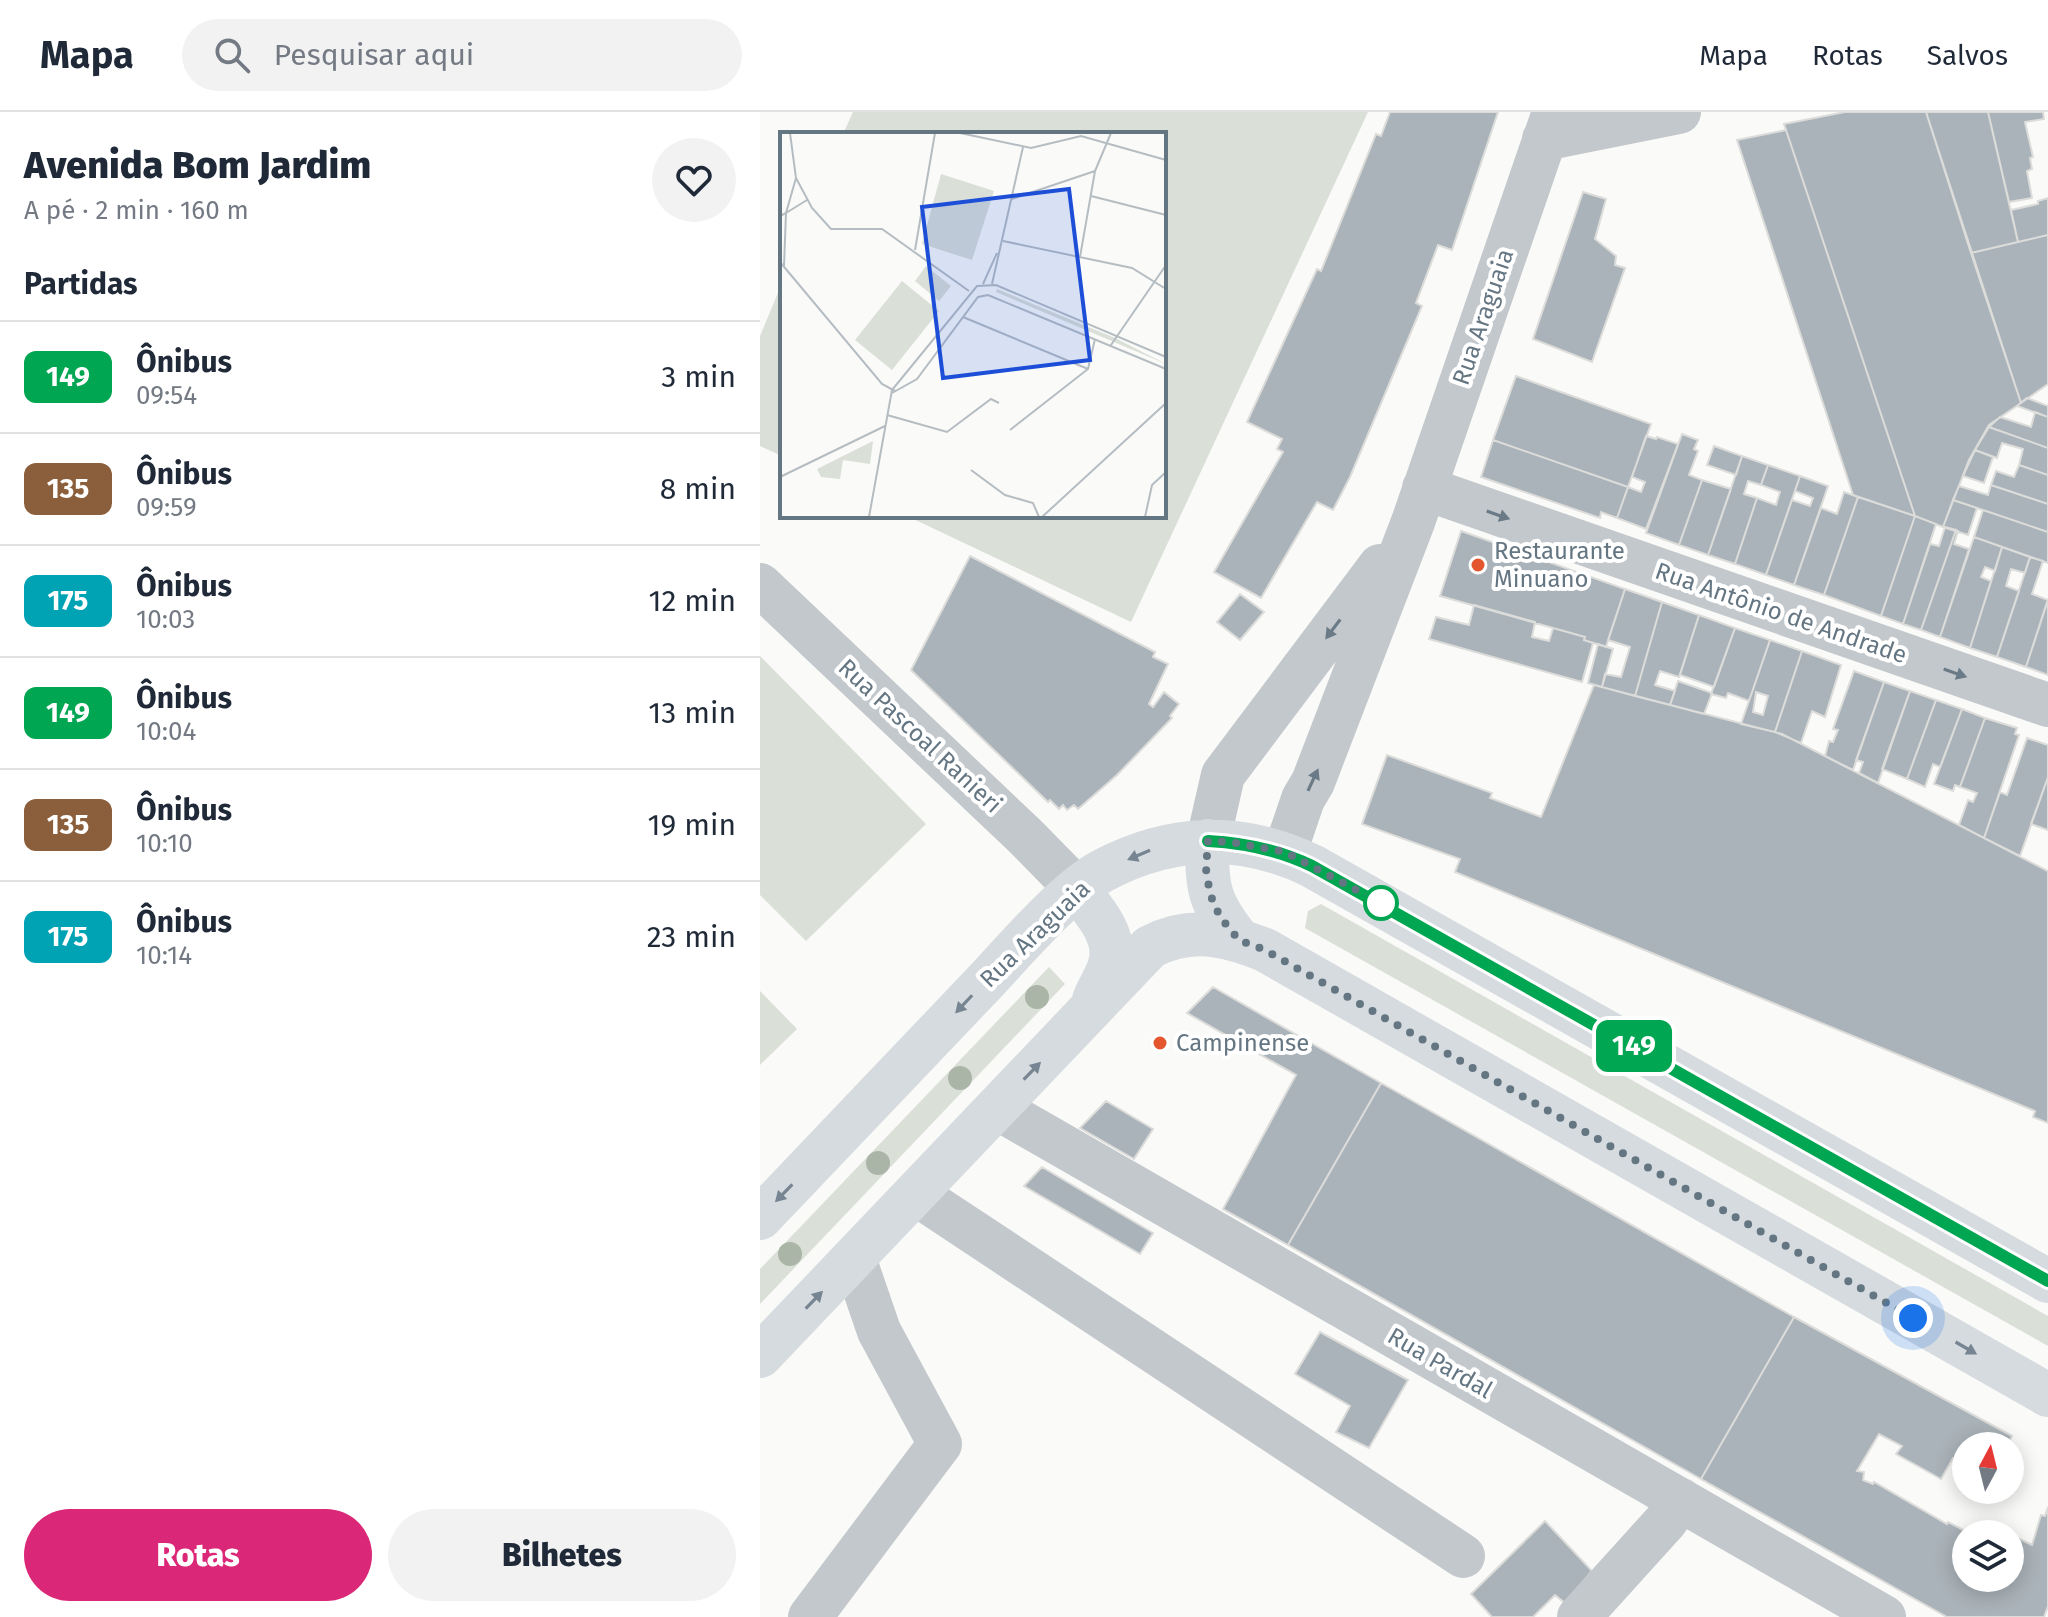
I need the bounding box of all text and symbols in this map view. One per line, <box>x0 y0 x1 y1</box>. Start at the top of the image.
search box <box>182 19 742 91</box>
text: Mapa <box>40 32 134 78</box>
icon: search <box>210 33 254 77</box>
text: Pesquisar aqui <box>274 37 474 73</box>
text: Mapa <box>1699 39 1768 72</box>
text: Rotas <box>1812 39 1883 72</box>
text: Salvos <box>1927 39 2008 72</box>
inset map <box>780 132 1166 518</box>
button: heart <box>652 138 736 222</box>
text: Avenida Bom Jardim <box>24 142 371 188</box>
text: A pé · 2 min · 160 m <box>24 195 249 226</box>
street label: Rua Araguaia <box>1447 245 1519 389</box>
text: Partidas <box>24 266 138 302</box>
text: Ônibus <box>136 344 232 380</box>
text: 3 min <box>661 359 736 395</box>
text: 149 <box>46 360 90 393</box>
text: 09:54 <box>136 380 197 411</box>
text: Ônibus <box>136 456 232 492</box>
text: 8 min <box>660 471 736 507</box>
text: 135 <box>47 472 89 505</box>
text: 09:59 <box>136 492 197 523</box>
one-way arrow <box>1486 509 1510 521</box>
place label: Restaurante Minuano <box>1494 537 1625 593</box>
marker: Restaurante Minuano <box>1469 556 1487 574</box>
street label: Rua Antônio de Andrade <box>1652 557 1910 669</box>
text: Ônibus <box>136 568 232 604</box>
text: 12 min <box>648 583 736 619</box>
text: 175 <box>48 584 88 617</box>
text: 10:03 <box>136 604 195 635</box>
one-way arrow <box>1325 619 1341 640</box>
street label: Rua Pascoal Ranieri <box>833 653 1007 819</box>
one-way arrow <box>1944 667 1968 679</box>
text: Ônibus <box>136 680 232 716</box>
text: 13 min <box>648 695 736 731</box>
text: 149 <box>46 696 90 729</box>
text: 10:04 <box>136 716 196 747</box>
one-way arrow <box>1306 768 1319 792</box>
text: Ônibus <box>136 792 232 828</box>
text: 19 min <box>648 807 736 843</box>
text: 135 <box>47 808 89 841</box>
text: 10:10 <box>136 828 193 859</box>
one-way arrow <box>1127 848 1151 861</box>
street label: Rua Araguaia <box>974 875 1096 993</box>
unlabelled marker <box>1364 886 1398 920</box>
text: Ônibus <box>136 904 232 940</box>
text: 23 min <box>647 919 736 955</box>
text: 175 <box>48 920 88 953</box>
text: 10:14 <box>136 940 192 971</box>
one-way arrow <box>955 995 973 1014</box>
line badge: 149 <box>1588 1020 1680 1072</box>
place label: Campinense <box>1176 1029 1309 1057</box>
text: 149 <box>1612 1029 1656 1062</box>
marker: Campinense <box>1151 1034 1169 1052</box>
one-way arrow <box>1022 1062 1041 1081</box>
one-way arrow <box>776 1183 794 1202</box>
one-way arrow <box>804 1291 823 1310</box>
your location <box>1893 1298 1933 1338</box>
street label: Rua Pardal <box>1383 1322 1497 1404</box>
one-way arrow <box>1955 1341 1977 1355</box>
north arrow <box>1952 1432 2024 1504</box>
map controls <box>1952 1432 2024 1592</box>
button: Rotas <box>24 1509 372 1601</box>
button: Bilhetes <box>388 1509 736 1601</box>
button: layers <box>1952 1520 2024 1592</box>

